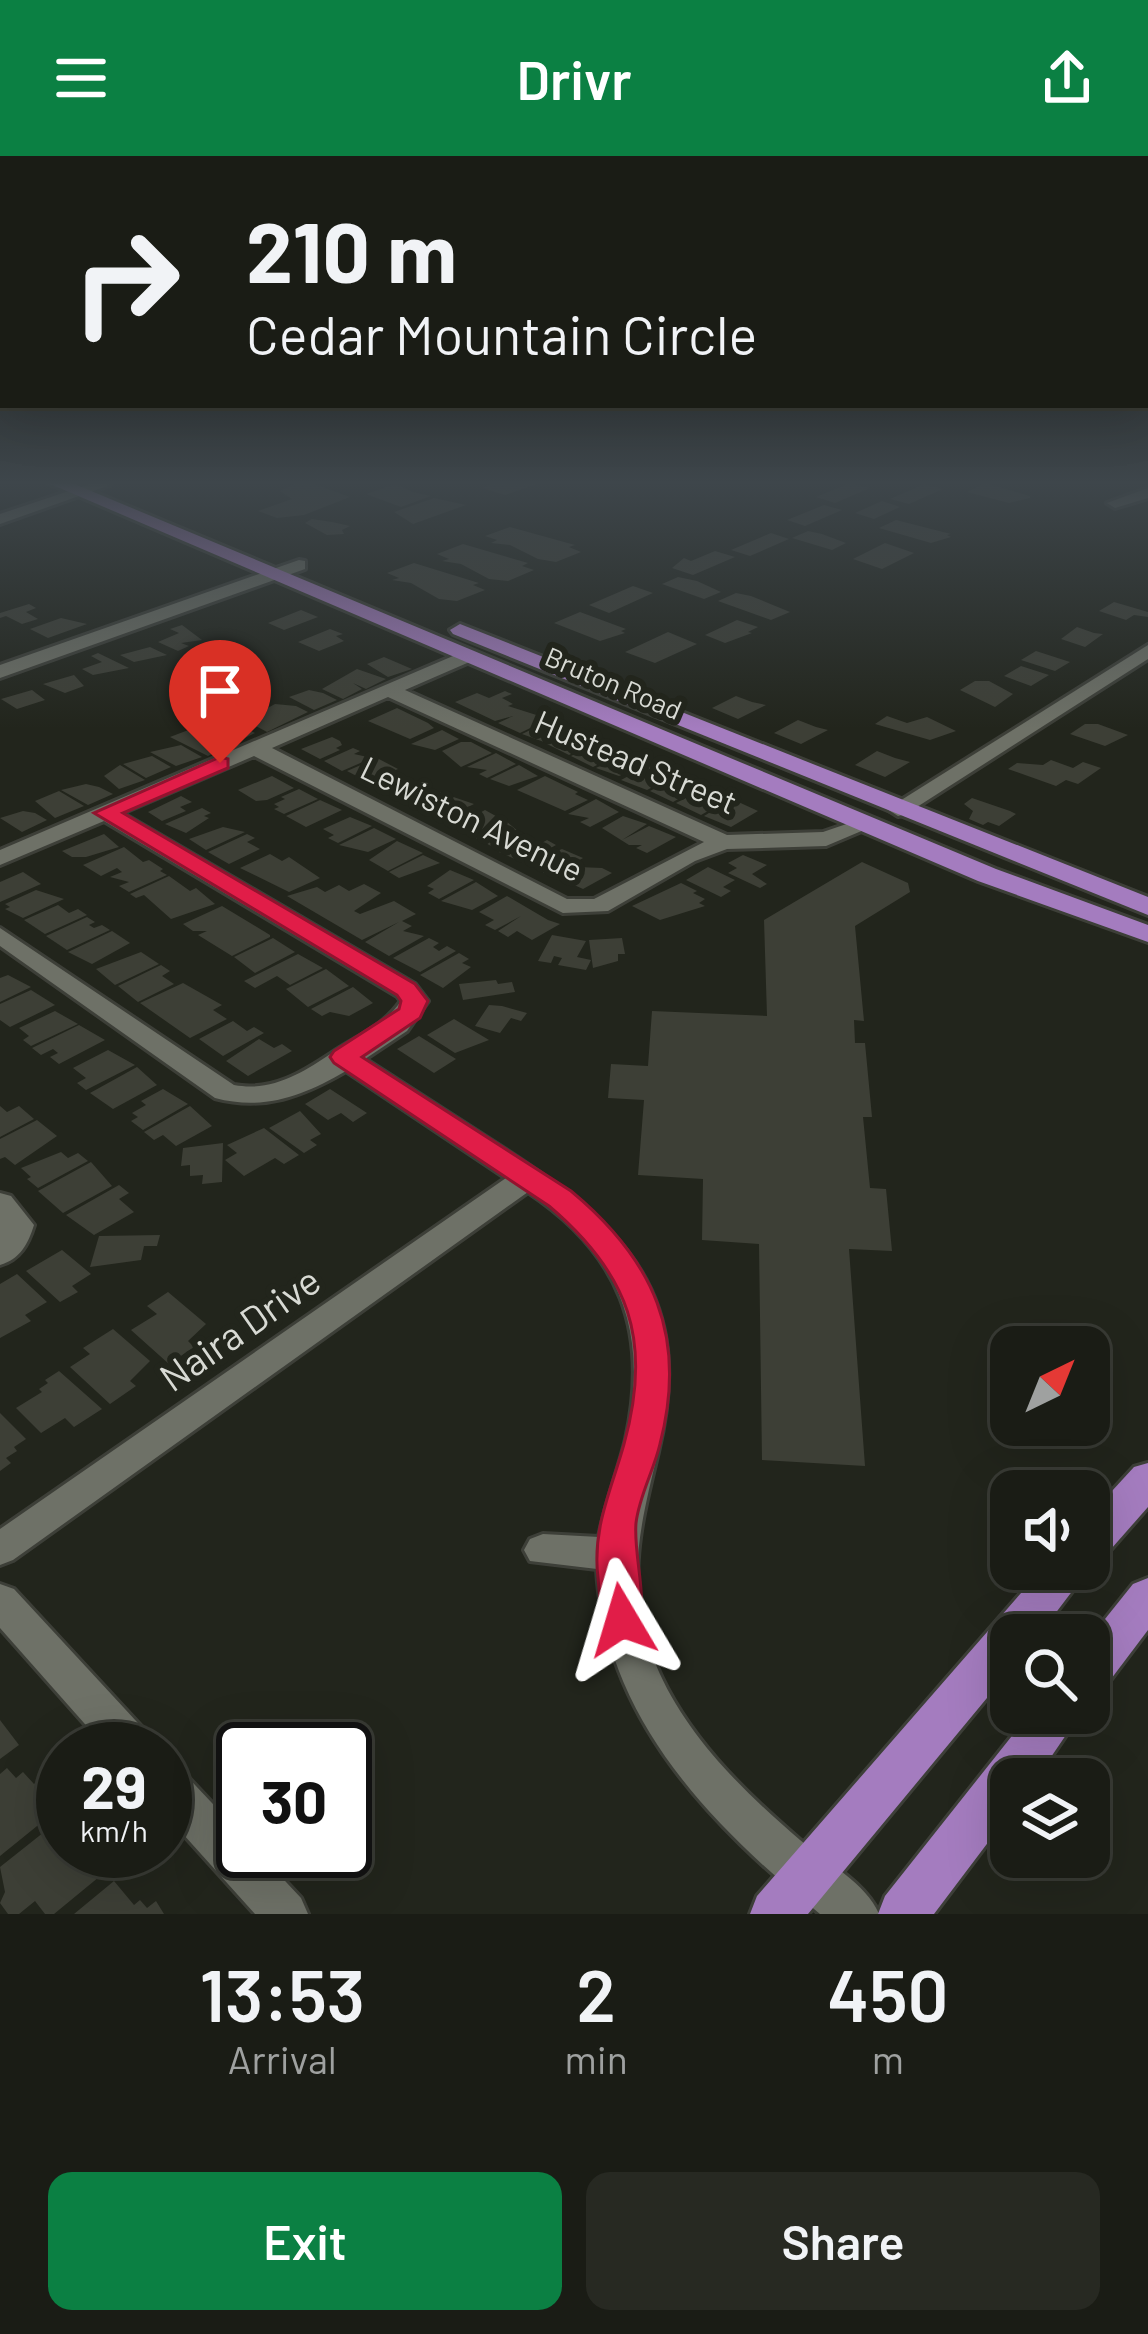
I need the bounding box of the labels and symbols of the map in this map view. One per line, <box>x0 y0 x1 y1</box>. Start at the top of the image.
street label: Bruton Road <box>541 639 687 725</box>
pin <box>169 640 271 763</box>
street label: Hustead Street <box>529 701 743 822</box>
street label: Lewiston Avenue <box>355 747 590 889</box>
street label: Naira Drive <box>150 1255 328 1400</box>
north arrow <box>990 1326 1110 1446</box>
position arrow <box>559 1557 685 1683</box>
speed limit sign: 30 <box>216 1722 372 1878</box>

